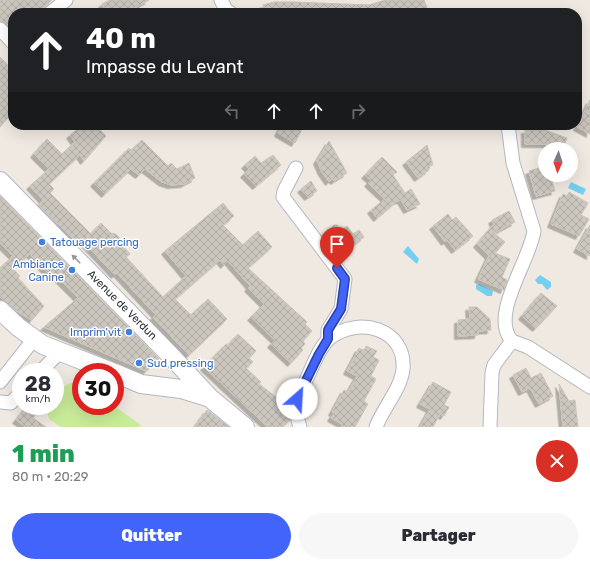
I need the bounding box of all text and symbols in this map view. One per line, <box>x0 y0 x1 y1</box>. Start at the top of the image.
text: 40 m <box>86 22 156 55</box>
icon: ahead <box>20 24 72 76</box>
text: Impasse du Levant <box>86 56 243 78</box>
icon: left <box>221 100 243 122</box>
icon: ahead <box>263 100 285 122</box>
icon: ahead <box>305 100 327 122</box>
icon: right <box>347 100 369 122</box>
north arrow <box>538 142 578 182</box>
map controls <box>538 142 578 182</box>
pin <box>320 227 354 268</box>
icon: arrive <box>326 233 348 255</box>
place label: Tatouage percing <box>50 236 139 249</box>
marker: Tatouage percing <box>37 237 47 247</box>
one-way arrow <box>71 254 81 264</box>
place label: Ambiance Canine <box>13 258 64 284</box>
marker: Ambiance Canine <box>67 265 77 275</box>
street label: Avenue de Verdun <box>85 268 159 342</box>
place label: Imprim'vit <box>70 326 122 339</box>
marker: Imprim'vit <box>124 327 134 337</box>
place label: Sud pressing <box>147 357 214 370</box>
marker: Sud pressing <box>134 358 144 368</box>
speed limit sign: 30 <box>72 363 124 415</box>
text: 28 <box>25 372 51 396</box>
position arrow <box>276 378 318 420</box>
text: km/h <box>26 393 50 405</box>
text: 1 min <box>12 440 75 468</box>
button: close <box>536 440 578 482</box>
text: 80 m · 20:29 <box>12 469 88 484</box>
button: Quitter <box>12 513 291 559</box>
button: Partager <box>299 513 578 559</box>

